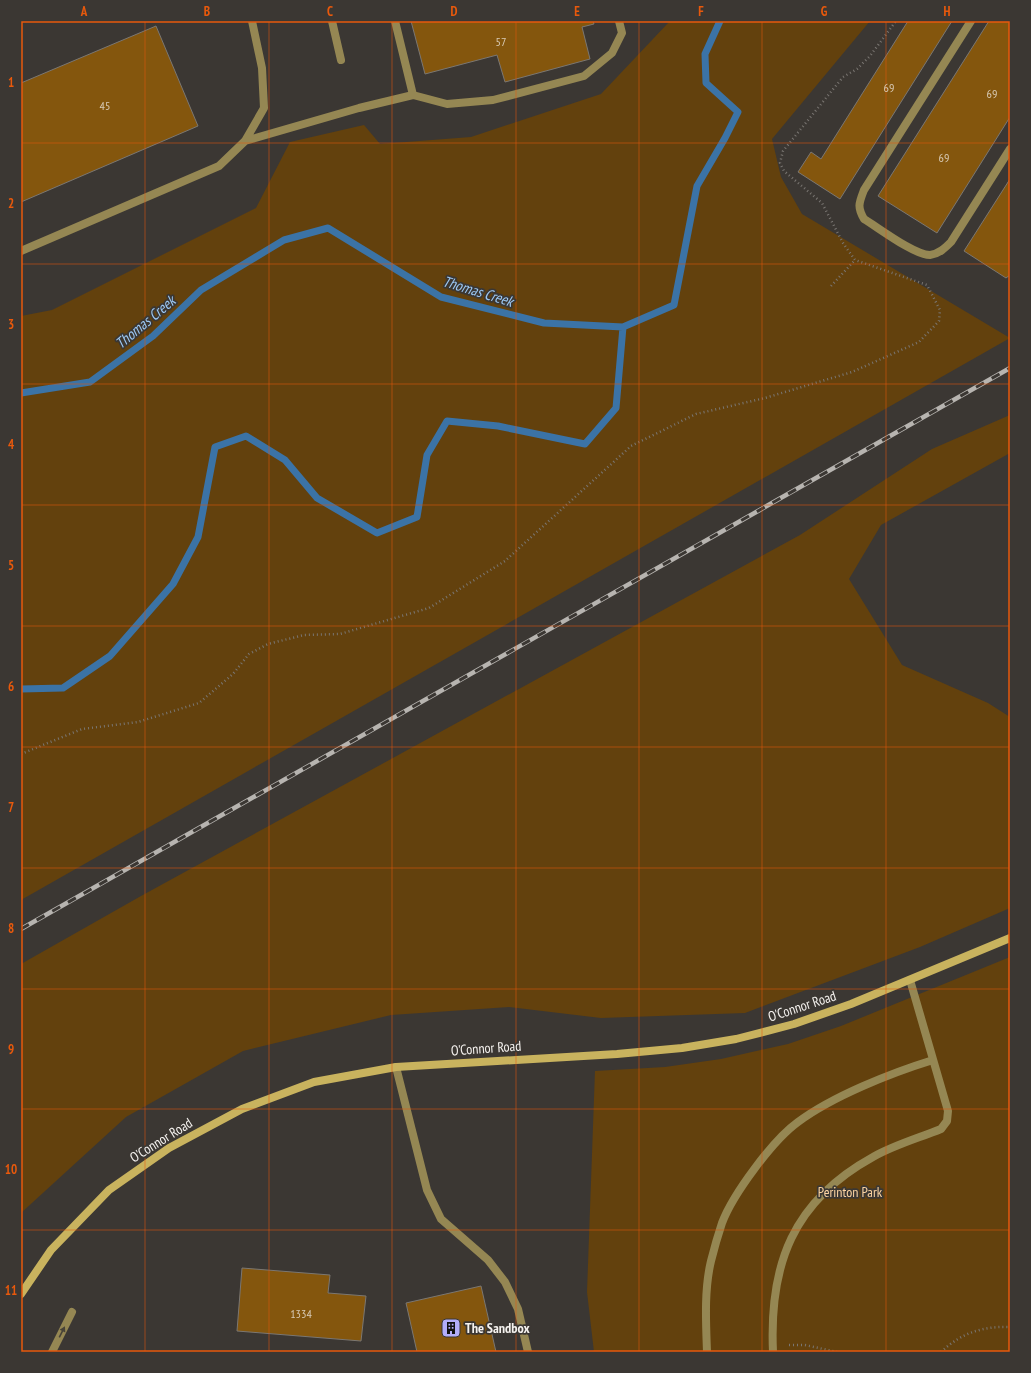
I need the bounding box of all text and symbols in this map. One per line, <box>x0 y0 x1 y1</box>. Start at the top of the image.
text: A <box>80 3 88 20</box>
text: B <box>204 3 210 20</box>
text: C <box>327 3 333 20</box>
text: D <box>451 3 458 20</box>
text: E <box>574 3 580 20</box>
text: F <box>698 3 704 20</box>
text: G <box>821 3 828 20</box>
text: H <box>944 3 951 20</box>
house number: 57 <box>496 34 506 49</box>
text: 1 <box>8 74 14 91</box>
house number: 69 <box>884 80 894 95</box>
house number: 69 <box>987 86 997 101</box>
house number: 45 <box>100 98 110 113</box>
house number: 69 <box>939 150 949 165</box>
text: 2 <box>8 195 14 212</box>
water label: Thomas Creek <box>440 271 518 311</box>
water label: Thomas Creek <box>111 290 181 353</box>
text: 3 <box>8 316 14 333</box>
text: 4 <box>8 436 15 453</box>
text: 5 <box>8 557 14 574</box>
text: 6 <box>8 678 14 695</box>
text: 7 <box>8 799 14 816</box>
text: 8 <box>8 920 14 937</box>
street label: O'Connor Road <box>766 987 838 1025</box>
street label: O'Connor Road <box>450 1037 522 1059</box>
text: 9 <box>8 1041 14 1058</box>
street label: O'Connor Road <box>126 1114 196 1166</box>
text: 10 <box>5 1161 17 1178</box>
park label: Perinton Park <box>818 1183 883 1201</box>
text: 11 <box>5 1282 17 1299</box>
house number: 1334 <box>290 1306 312 1321</box>
building icon: The Sandbox <box>440 1317 462 1339</box>
place label: The Sandbox <box>465 1319 530 1337</box>
one-way arrow <box>59 1326 66 1338</box>

